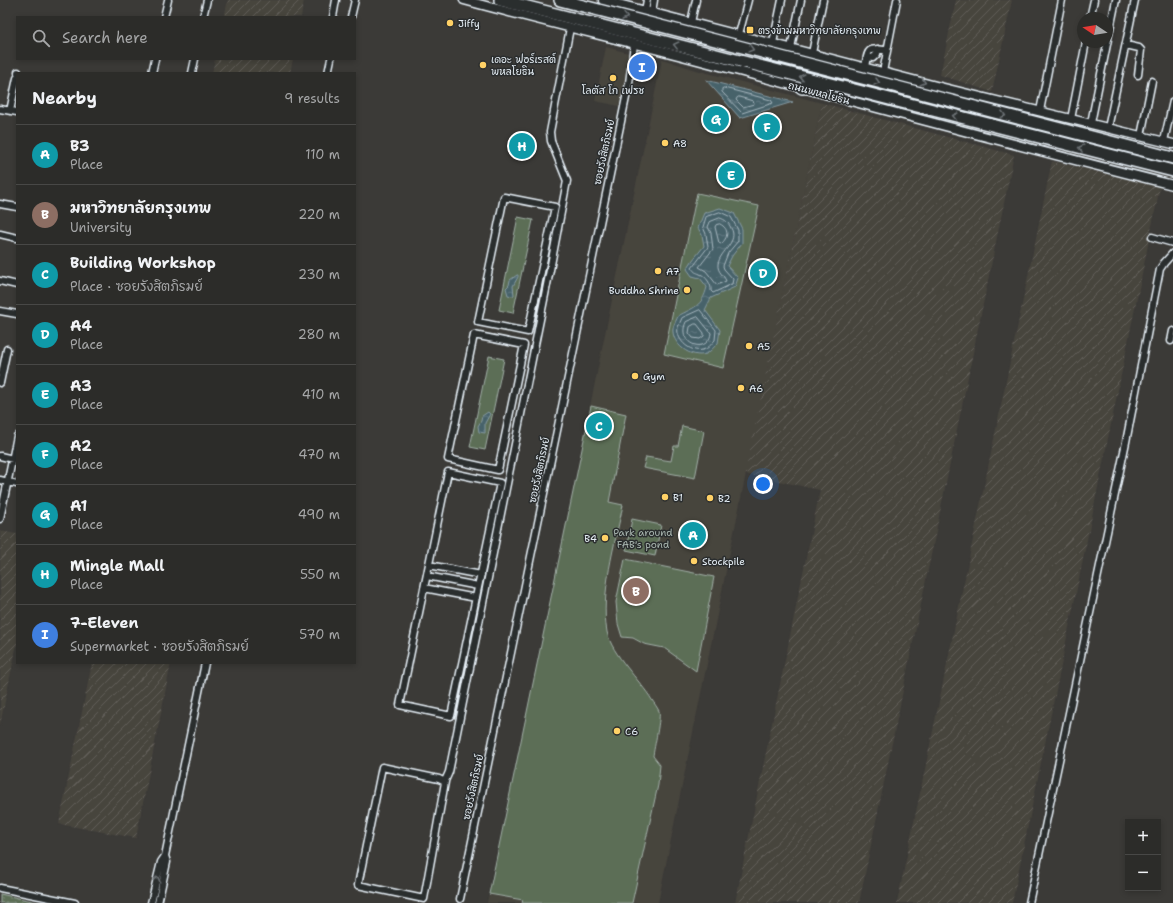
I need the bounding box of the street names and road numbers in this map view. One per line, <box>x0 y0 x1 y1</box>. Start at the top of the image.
street label: ถนนพหลโยธิน <box>787 79 851 108</box>
street label: ซอยรังสิตภิรมย์ <box>590 118 617 186</box>
street label: ซอยรังสิตภิรมย์ <box>525 436 552 504</box>
street label: ซอยรังสิตภิรมย์ <box>459 753 486 821</box>

